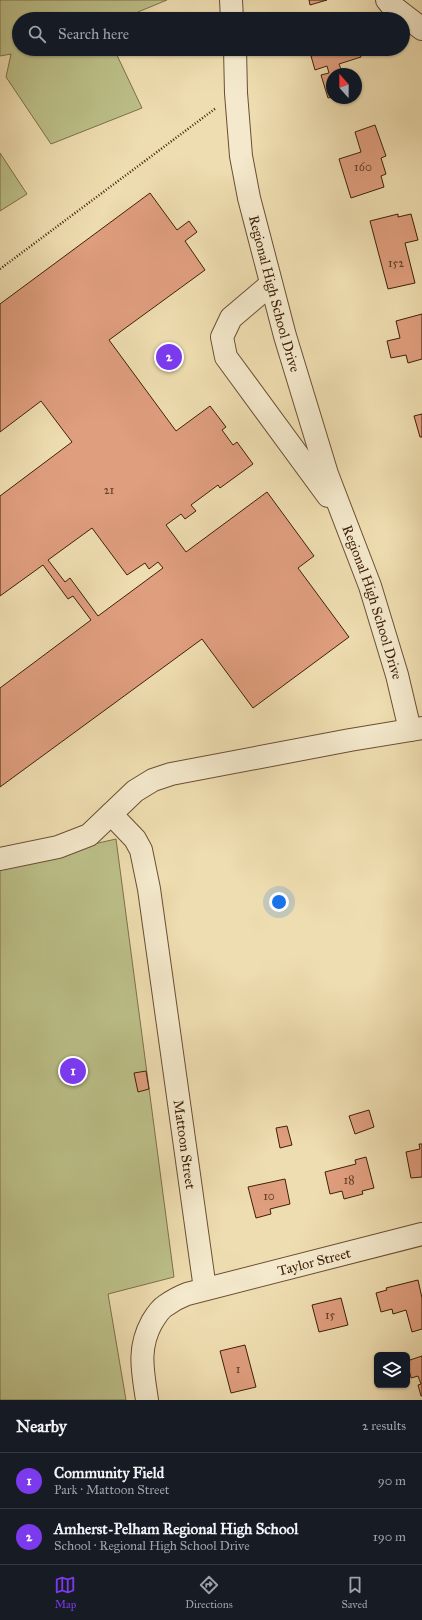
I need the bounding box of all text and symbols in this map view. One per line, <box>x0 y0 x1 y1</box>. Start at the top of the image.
search box <box>12 12 410 56</box>
icon: search <box>26 23 48 45</box>
text: Search here <box>58 25 129 43</box>
north arrow <box>326 68 362 104</box>
house number: 160 <box>354 160 372 174</box>
street label: Regional High School Drive <box>245 213 304 375</box>
house number: 152 <box>388 256 404 270</box>
pin: 2 <box>156 342 182 372</box>
house number: 21 <box>104 483 115 497</box>
street label: Regional High School Drive <box>338 523 406 681</box>
your location <box>269 892 289 912</box>
pin: 1 <box>60 1056 86 1086</box>
street label: Mattoon Street <box>170 1099 199 1190</box>
house number: 18 <box>343 1173 355 1187</box>
house number: 10 <box>263 1189 275 1203</box>
street label: Taylor Street <box>276 1245 353 1280</box>
house number: 15 <box>325 1308 336 1322</box>
map controls <box>374 1352 410 1388</box>
button: layers <box>374 1352 410 1388</box>
house number: 1 <box>236 1362 241 1376</box>
text: Nearby <box>16 1416 67 1437</box>
text: 2 results <box>362 1418 406 1434</box>
text: Community Field <box>54 1464 164 1482</box>
text: 1 <box>26 1473 32 1489</box>
text: 90 m <box>378 1473 406 1489</box>
text: Park · Mattoon Street <box>54 1482 169 1498</box>
text: Amherst-Pelham Regional High School <box>54 1520 298 1538</box>
text: 2 <box>26 1529 32 1545</box>
text: 190 m <box>373 1529 406 1545</box>
text: School · Regional High School Drive <box>54 1538 250 1554</box>
tab: Map <box>54 1574 76 1611</box>
tab: Directions <box>185 1574 233 1611</box>
tab: Saved <box>341 1574 368 1611</box>

